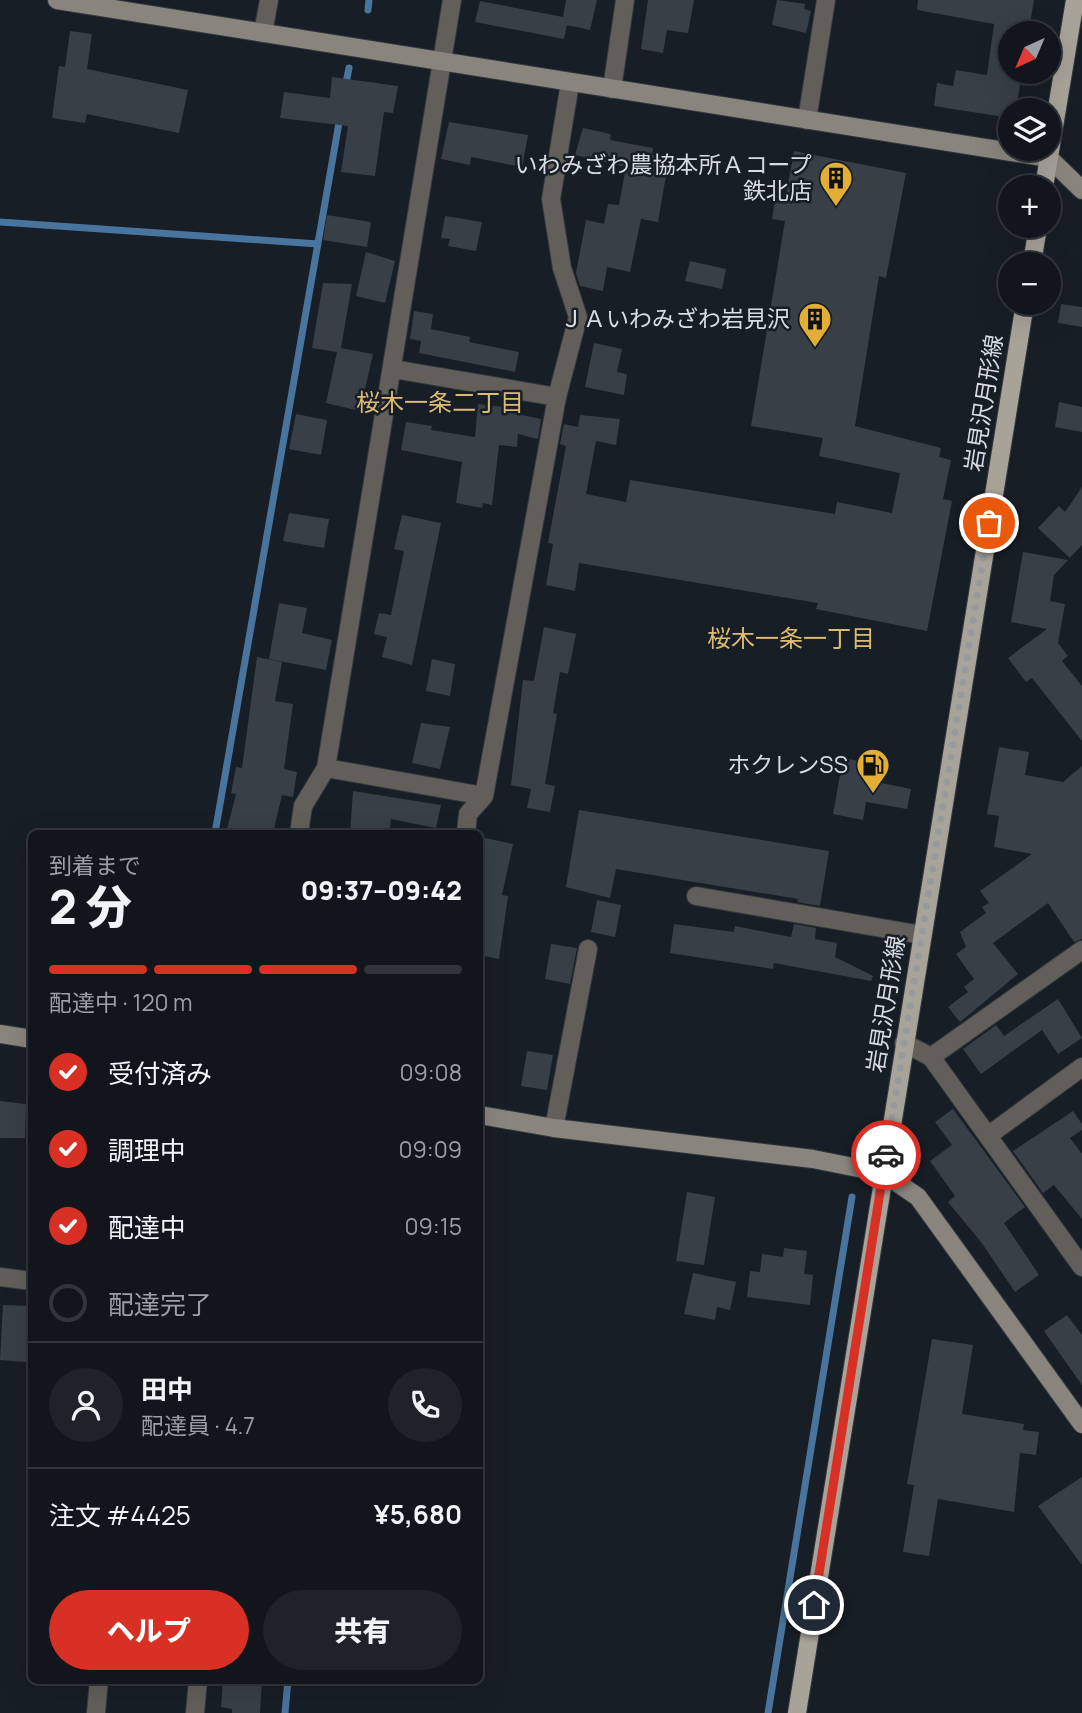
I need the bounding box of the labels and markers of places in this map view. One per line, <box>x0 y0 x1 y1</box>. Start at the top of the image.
place label: いわみざわ農協本所Ａコープ 鉄北店 <box>514 148 812 206</box>
building icon: いわみざわ農協本所Ａコープ 鉄北店 <box>817 159 855 208</box>
building icon: ＪＡいわみざわ岩見沢 <box>796 300 834 349</box>
place label: ＪＡいわみざわ岩見沢 <box>560 302 790 334</box>
pin <box>959 493 1019 553</box>
fuel station icon: ホクレンSS <box>854 746 892 795</box>
place label: ホクレンSS <box>727 748 848 780</box>
pin <box>784 1575 844 1635</box>

